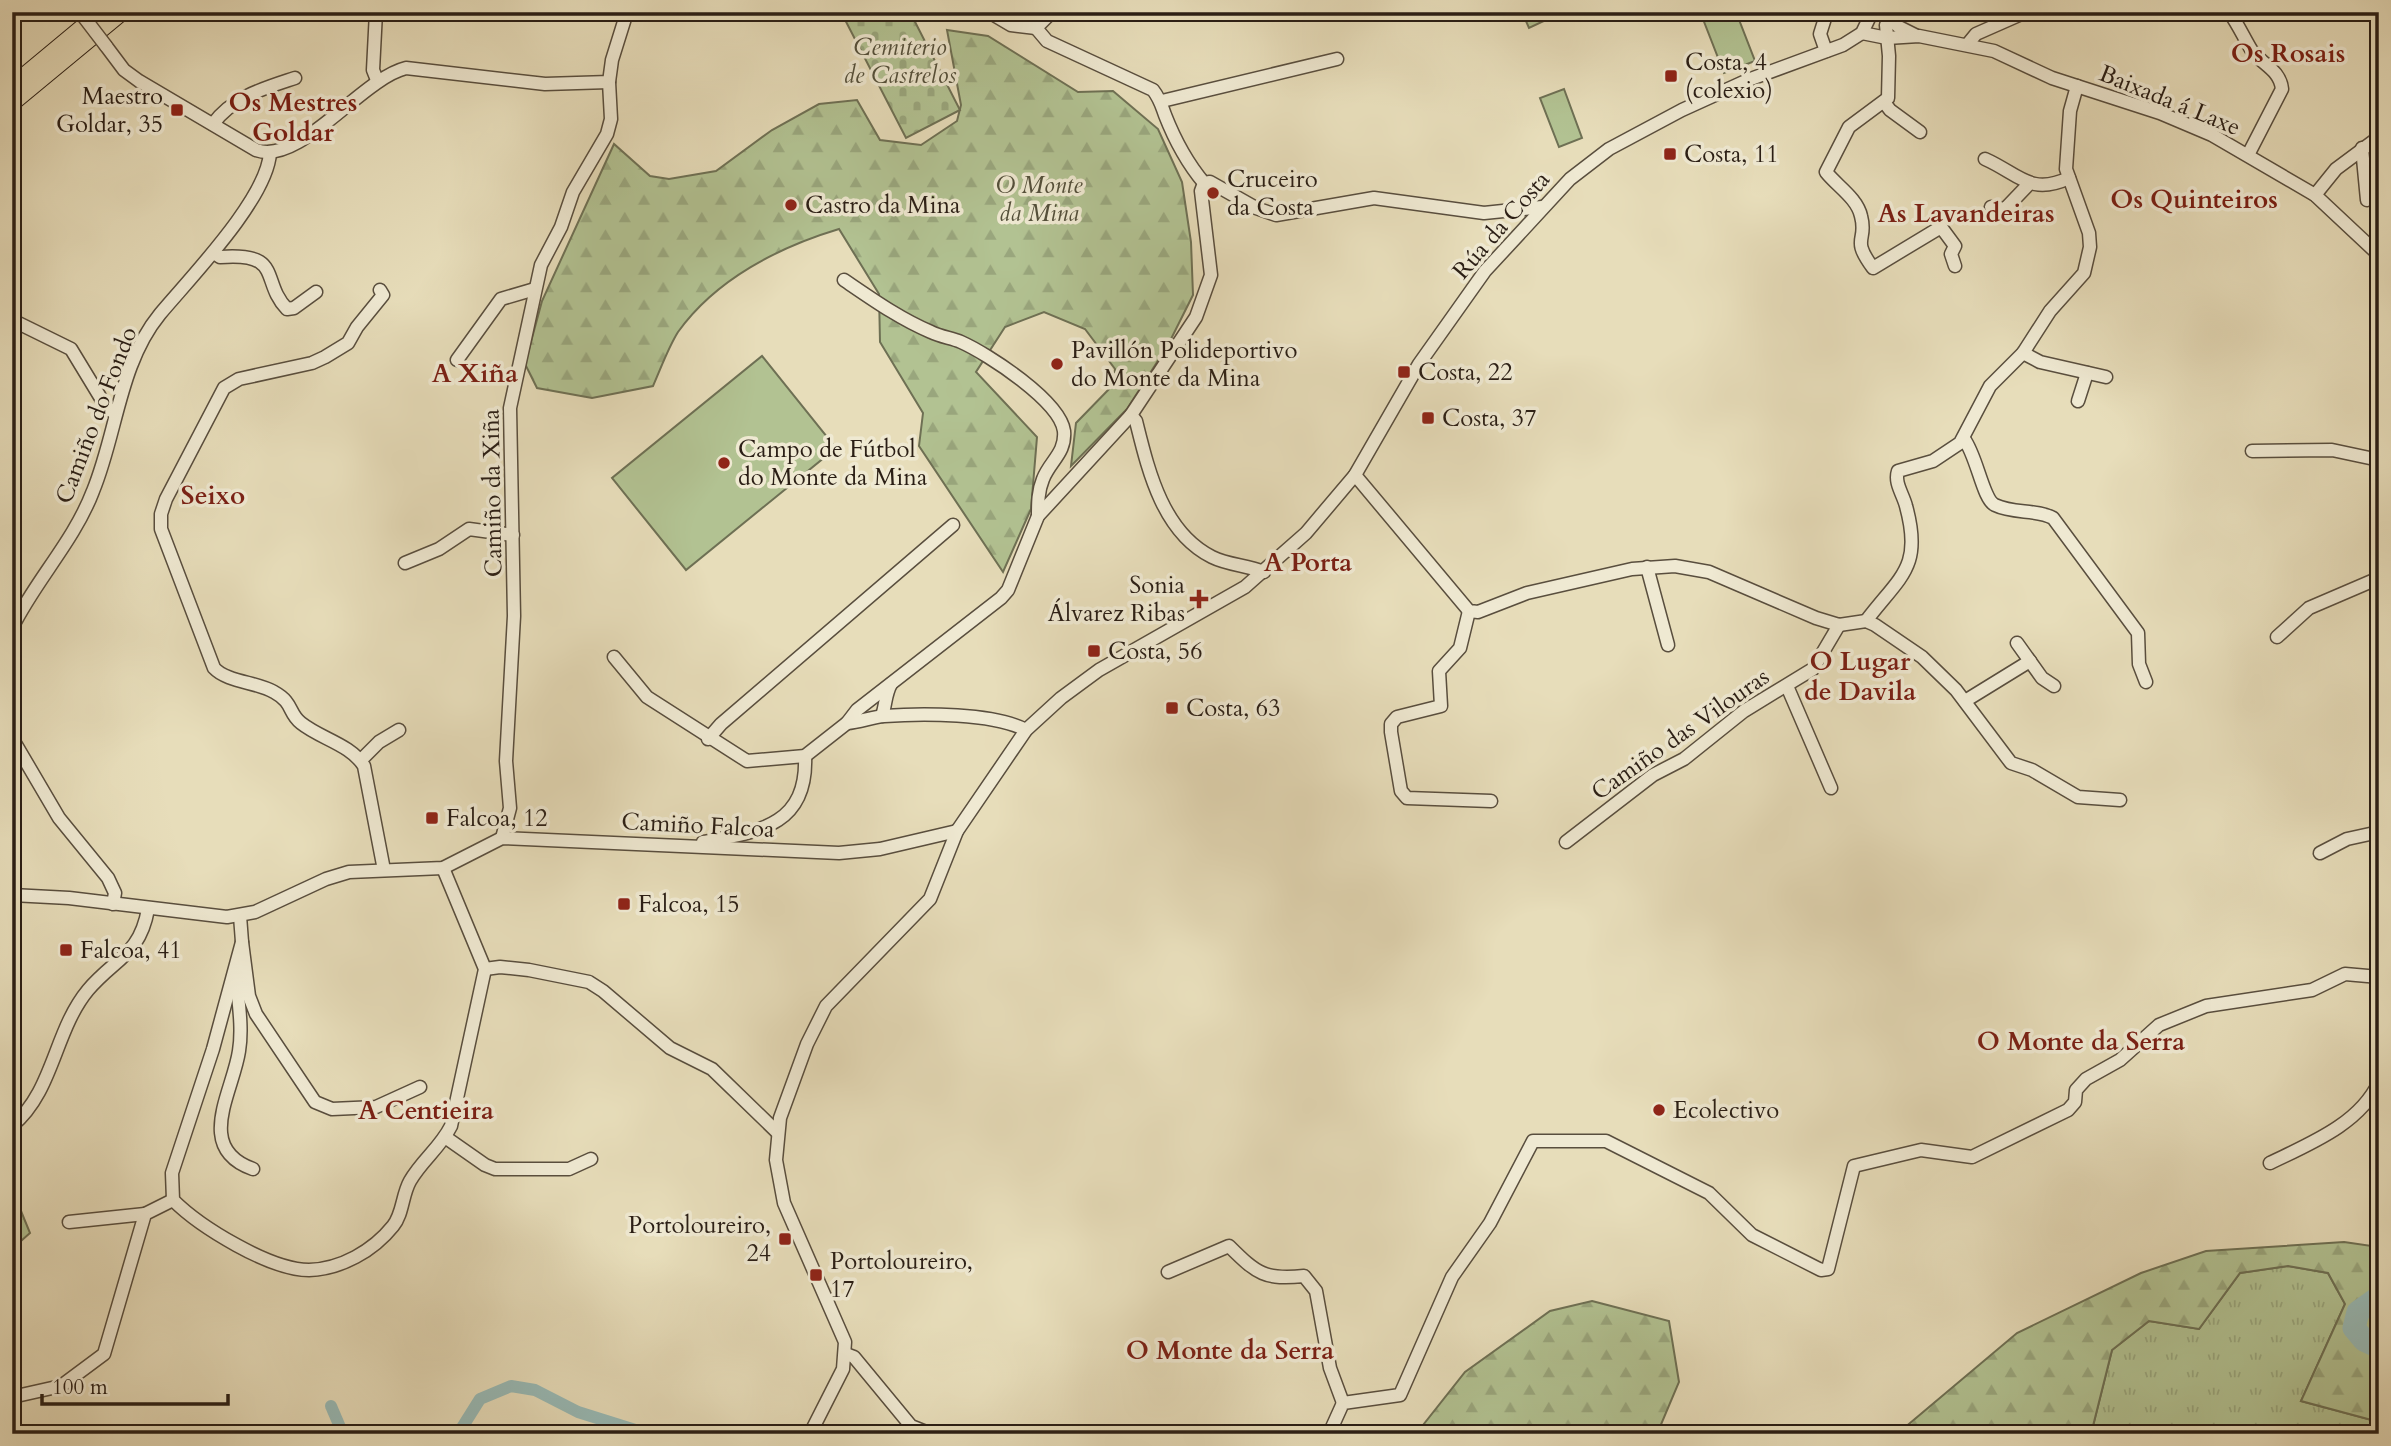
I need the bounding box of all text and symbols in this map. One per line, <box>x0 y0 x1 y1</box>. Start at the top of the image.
park label: Cemiterio de Castrelos <box>844 31 956 92</box>
district label: Os Rosais <box>2231 36 2345 71</box>
place label: Costa, 4 (colexio) <box>1685 46 1773 107</box>
street label: Baixada á Laxe <box>2094 57 2245 144</box>
marker: Costa, 4 (colexio) <box>1663 68 1679 84</box>
place label: Maestro Goldar, 35 <box>56 80 163 141</box>
district label: Os Mestres Goldar <box>229 85 357 150</box>
marker: Maestro Goldar, 35 <box>169 102 185 118</box>
place label: Costa, 11 <box>1684 138 1778 171</box>
marker: Costa, 11 <box>1662 146 1678 162</box>
place label: Cruceiro da Costa <box>1227 163 1318 224</box>
street label: Rúa da Costa <box>1445 164 1558 287</box>
park label: O Monte da Mina <box>996 169 1083 230</box>
district label: Os Quinteiros <box>2110 182 2278 217</box>
marker: Cruceiro da Costa <box>1205 185 1221 201</box>
place label: Castro da Mina <box>805 189 961 222</box>
district label: As Lavandeiras <box>1877 196 2055 231</box>
marker: Castro da Mina <box>783 197 799 213</box>
street label: Camiño do Fondo <box>48 322 145 508</box>
place label: Pavillón Polideportivo do Monte da Mina <box>1071 334 1297 395</box>
district label: A Xiña <box>432 356 518 391</box>
marker: Pavillón Polideportivo do Monte da Mina <box>1049 356 1065 372</box>
place label: Costa, 22 <box>1418 356 1512 389</box>
marker: Costa, 22 <box>1396 364 1412 380</box>
place label: Costa, 37 <box>1442 402 1536 435</box>
street label: Camiño da Xiña <box>475 408 510 577</box>
marker: Costa, 37 <box>1420 410 1436 426</box>
place label: Campo de Fútbol do Monte da Mina <box>738 433 928 494</box>
marker: Campo de Fútbol do Monte da Mina <box>716 455 732 471</box>
district label: Seixo <box>181 478 245 513</box>
district label: A Porta <box>1264 545 1352 580</box>
place label: Sonia Álvarez Ribas <box>1048 569 1186 630</box>
marker: Sonia Álvarez Ribas <box>1191 591 1207 607</box>
place label: Costa, 56 <box>1108 635 1202 668</box>
marker: Costa, 56 <box>1086 643 1102 659</box>
district label: O Lugar de Davila <box>1804 644 1916 709</box>
street label: Camiño das Vilouras <box>1585 661 1776 808</box>
place label: Costa, 63 <box>1186 692 1280 725</box>
marker: Costa, 63 <box>1164 700 1180 716</box>
place label: Falcoa, 12 <box>446 802 548 835</box>
street label: Camiño Falcoa <box>621 805 776 846</box>
marker: Falcoa, 12 <box>424 810 440 826</box>
place label: Falcoa, 15 <box>638 888 740 921</box>
marker: Falcoa, 15 <box>616 896 632 912</box>
place label: Falcoa, 41 <box>80 934 182 967</box>
marker: Falcoa, 41 <box>58 942 74 958</box>
district label: O Monte da Serra <box>1977 1024 2185 1059</box>
district label: A Centieira <box>358 1093 494 1128</box>
place label: Ecolectivo <box>1673 1094 1779 1127</box>
marker: Ecolectivo <box>1651 1102 1667 1118</box>
place label: Portoloureiro, 24 <box>628 1209 771 1270</box>
marker: Portoloureiro, 24 <box>777 1231 793 1247</box>
place label: Portoloureiro, 17 <box>830 1245 973 1306</box>
marker: Portoloureiro, 17 <box>808 1267 824 1283</box>
district label: O Monte da Serra <box>1126 1333 1334 1368</box>
scale bar <box>42 1362 228 1406</box>
text: 100 m <box>52 1373 108 1402</box>

